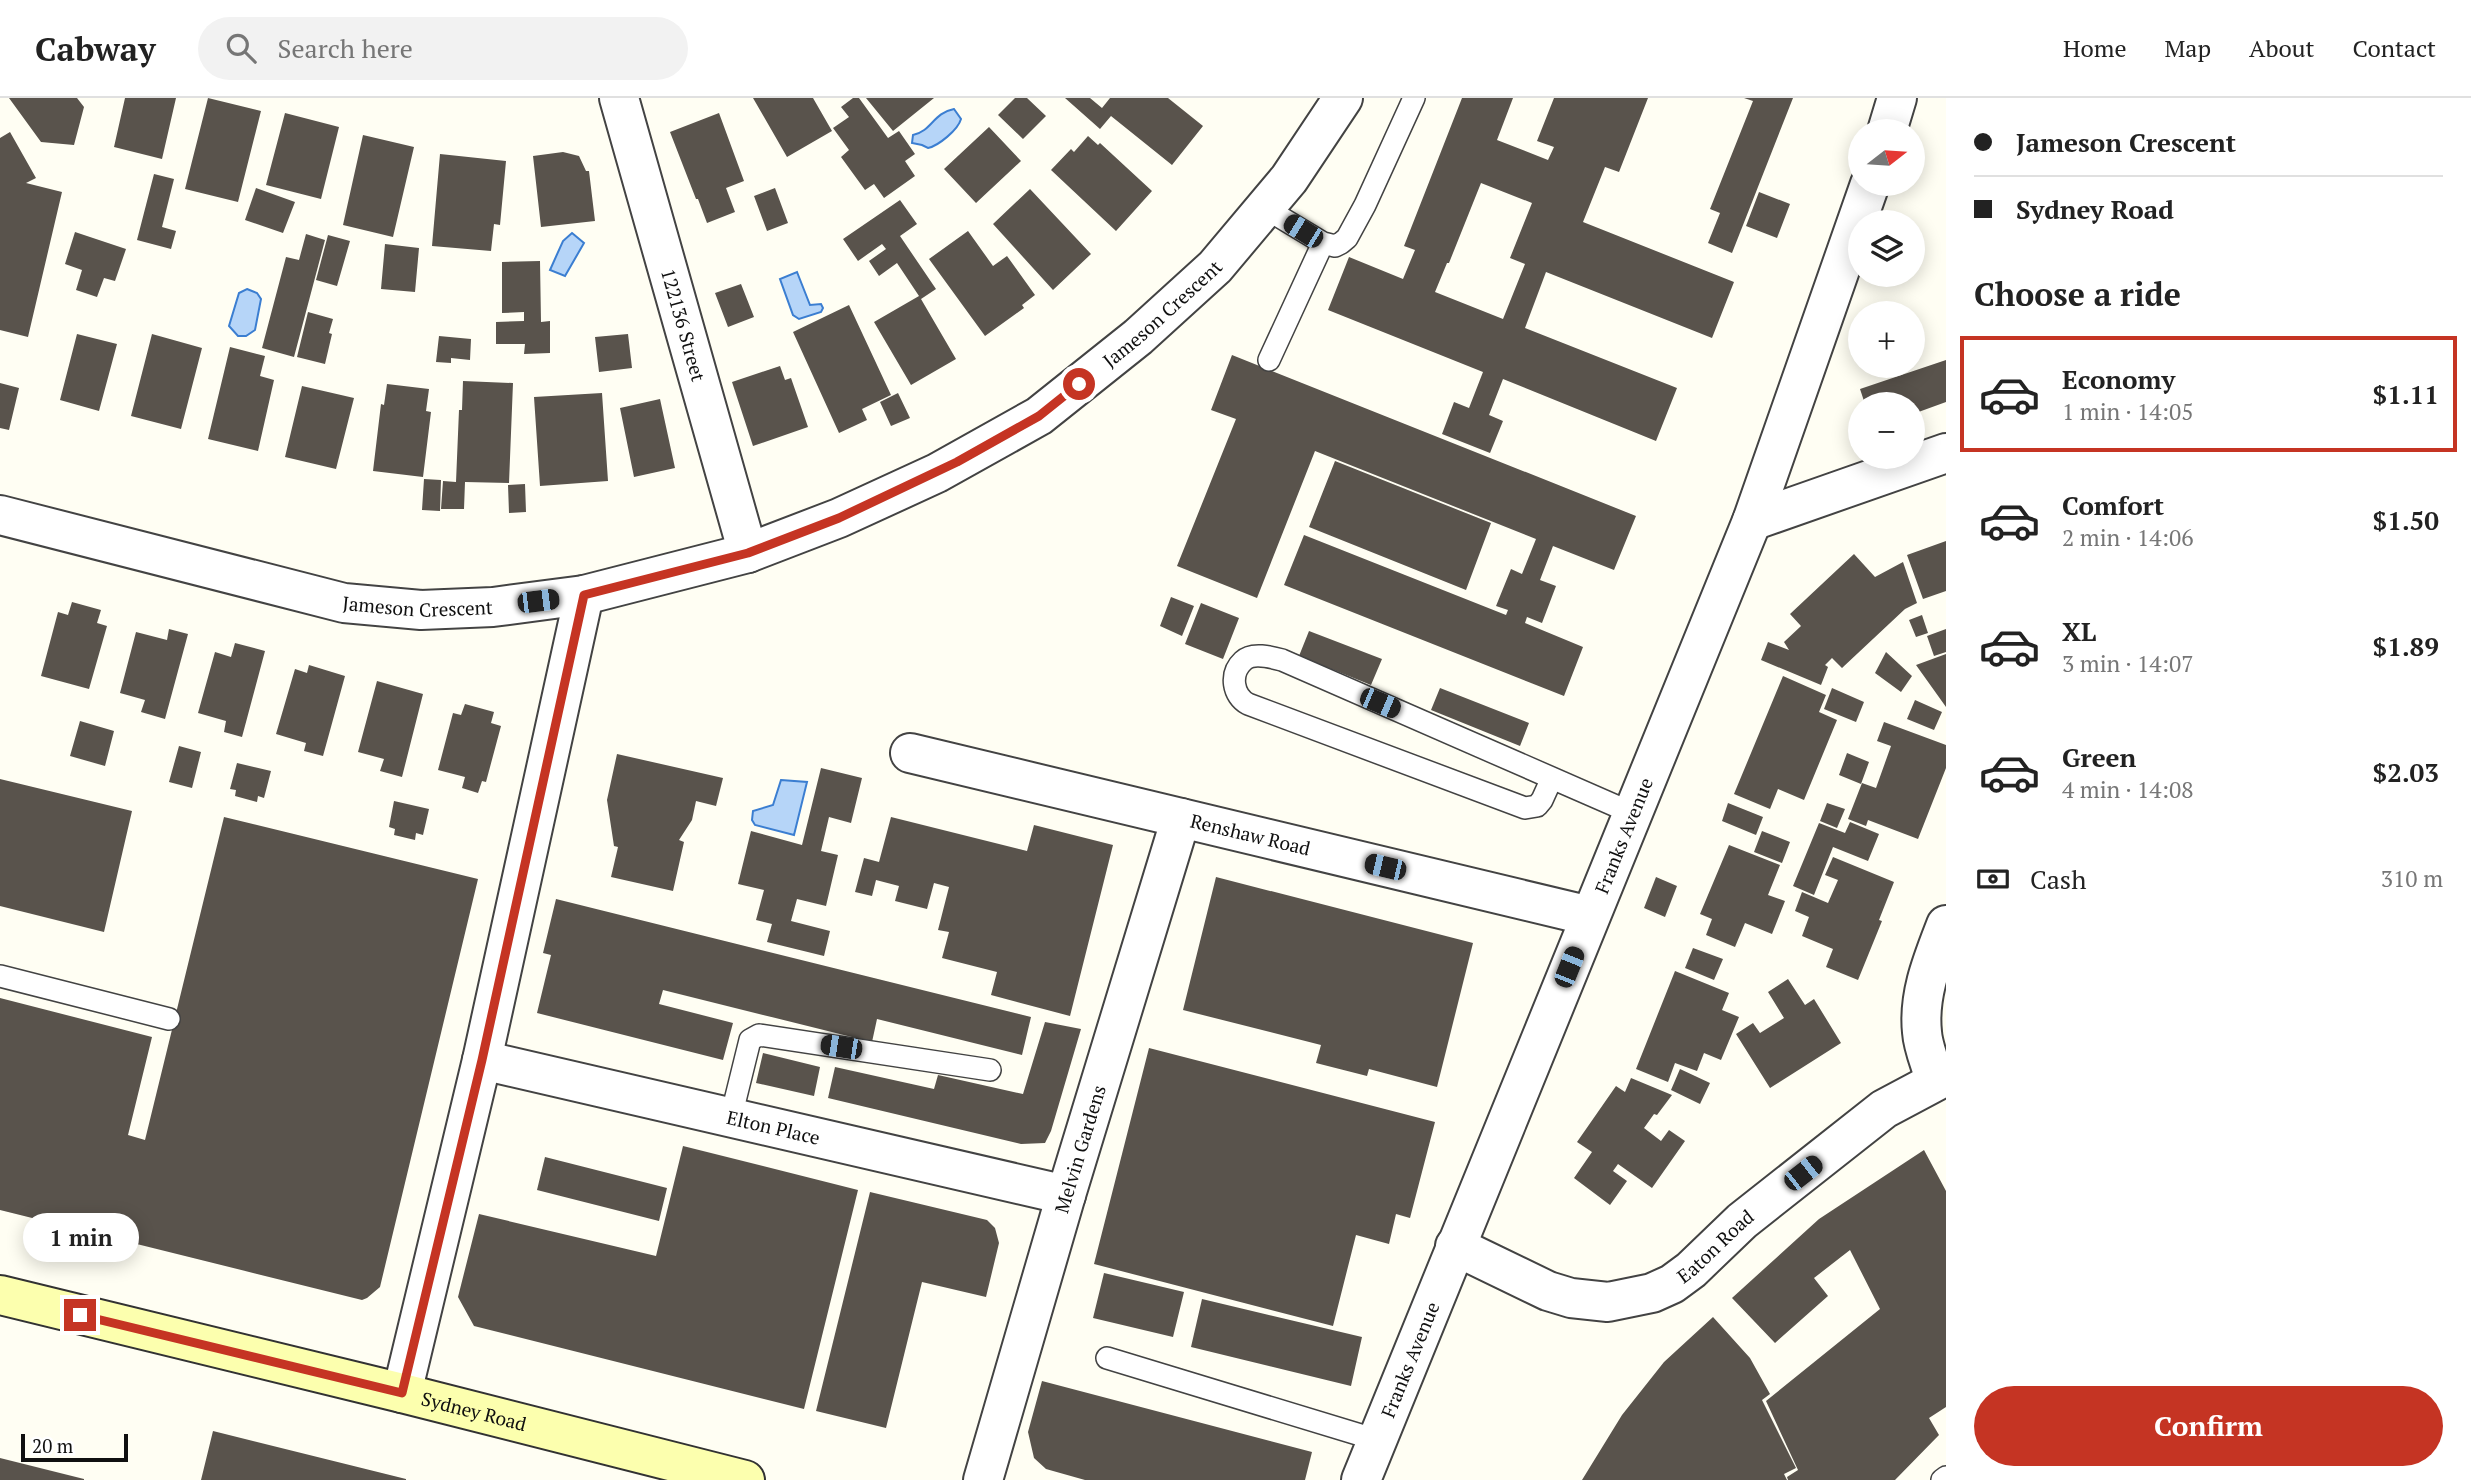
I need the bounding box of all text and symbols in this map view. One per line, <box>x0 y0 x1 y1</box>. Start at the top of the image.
search box <box>198 17 688 80</box>
text: Cabway <box>35 27 156 70</box>
icon: search <box>222 29 260 67</box>
text: Search here <box>278 31 413 65</box>
text: Home <box>2063 32 2127 64</box>
text: Map <box>2165 32 2211 64</box>
text: About <box>2249 32 2315 64</box>
text: Contact <box>2353 32 2436 64</box>
north arrow <box>1848 119 1925 196</box>
map controls <box>1848 119 1925 469</box>
text: Jameson Crescent <box>2016 125 2236 159</box>
text: Sydney Road <box>2016 192 2174 226</box>
button: layers <box>1848 210 1925 287</box>
car <box>1280 211 1327 251</box>
street label: Jameson Crescent <box>1097 255 1227 372</box>
street label: 122136 Street <box>656 266 712 384</box>
text: Choose a ride <box>1974 273 2181 315</box>
button: + <box>1848 301 1925 378</box>
text: Economy <box>2062 362 2175 396</box>
icon: car <box>1978 363 2041 426</box>
route start <box>1063 368 1095 400</box>
text: $1.11 <box>2373 377 2439 411</box>
button: − <box>1848 392 1925 469</box>
text: 1 min · 14:05 <box>2062 396 2194 427</box>
text: Comfort <box>2062 488 2164 522</box>
icon: car <box>1978 489 2041 552</box>
text: $1.50 <box>2373 503 2439 537</box>
text: 2 min · 14:06 <box>2062 522 2194 553</box>
car <box>516 588 561 614</box>
street label: Jameson Crescent <box>342 590 493 622</box>
text: XL <box>2062 614 2096 648</box>
icon: car <box>1978 615 2041 678</box>
text: $1.89 <box>2373 629 2439 663</box>
text: 3 min · 14:07 <box>2062 648 2194 679</box>
car <box>1357 685 1404 721</box>
text: Green <box>2062 740 2136 774</box>
icon: car <box>1978 741 2041 804</box>
text: $2.03 <box>2373 755 2439 789</box>
street label: Franks Avenue <box>1588 774 1658 897</box>
text: 4 min · 14:08 <box>2062 774 2194 805</box>
street label: Renshaw Road <box>1188 808 1313 861</box>
car <box>1363 852 1408 882</box>
icon: cash <box>1974 860 2012 898</box>
text: Cash <box>2030 862 2086 896</box>
text: 310 m <box>2381 863 2443 894</box>
car <box>1552 944 1587 990</box>
car <box>819 1033 864 1061</box>
street label: Melvin Gardens <box>1048 1082 1111 1216</box>
street label: Elton Place <box>724 1104 823 1150</box>
car <box>1780 1152 1827 1194</box>
street label: Eaton Road <box>1672 1203 1759 1288</box>
callout: 1 min <box>22 1214 138 1262</box>
text: 1 min <box>50 1222 112 1253</box>
street label: Franks Avenue <box>1375 1298 1444 1421</box>
route end <box>64 1299 96 1331</box>
street label: Sydney Road <box>419 1385 530 1436</box>
button: Confirm <box>1974 1386 2443 1466</box>
scale bar <box>21 1431 128 1463</box>
text: 20 m <box>32 1433 73 1458</box>

